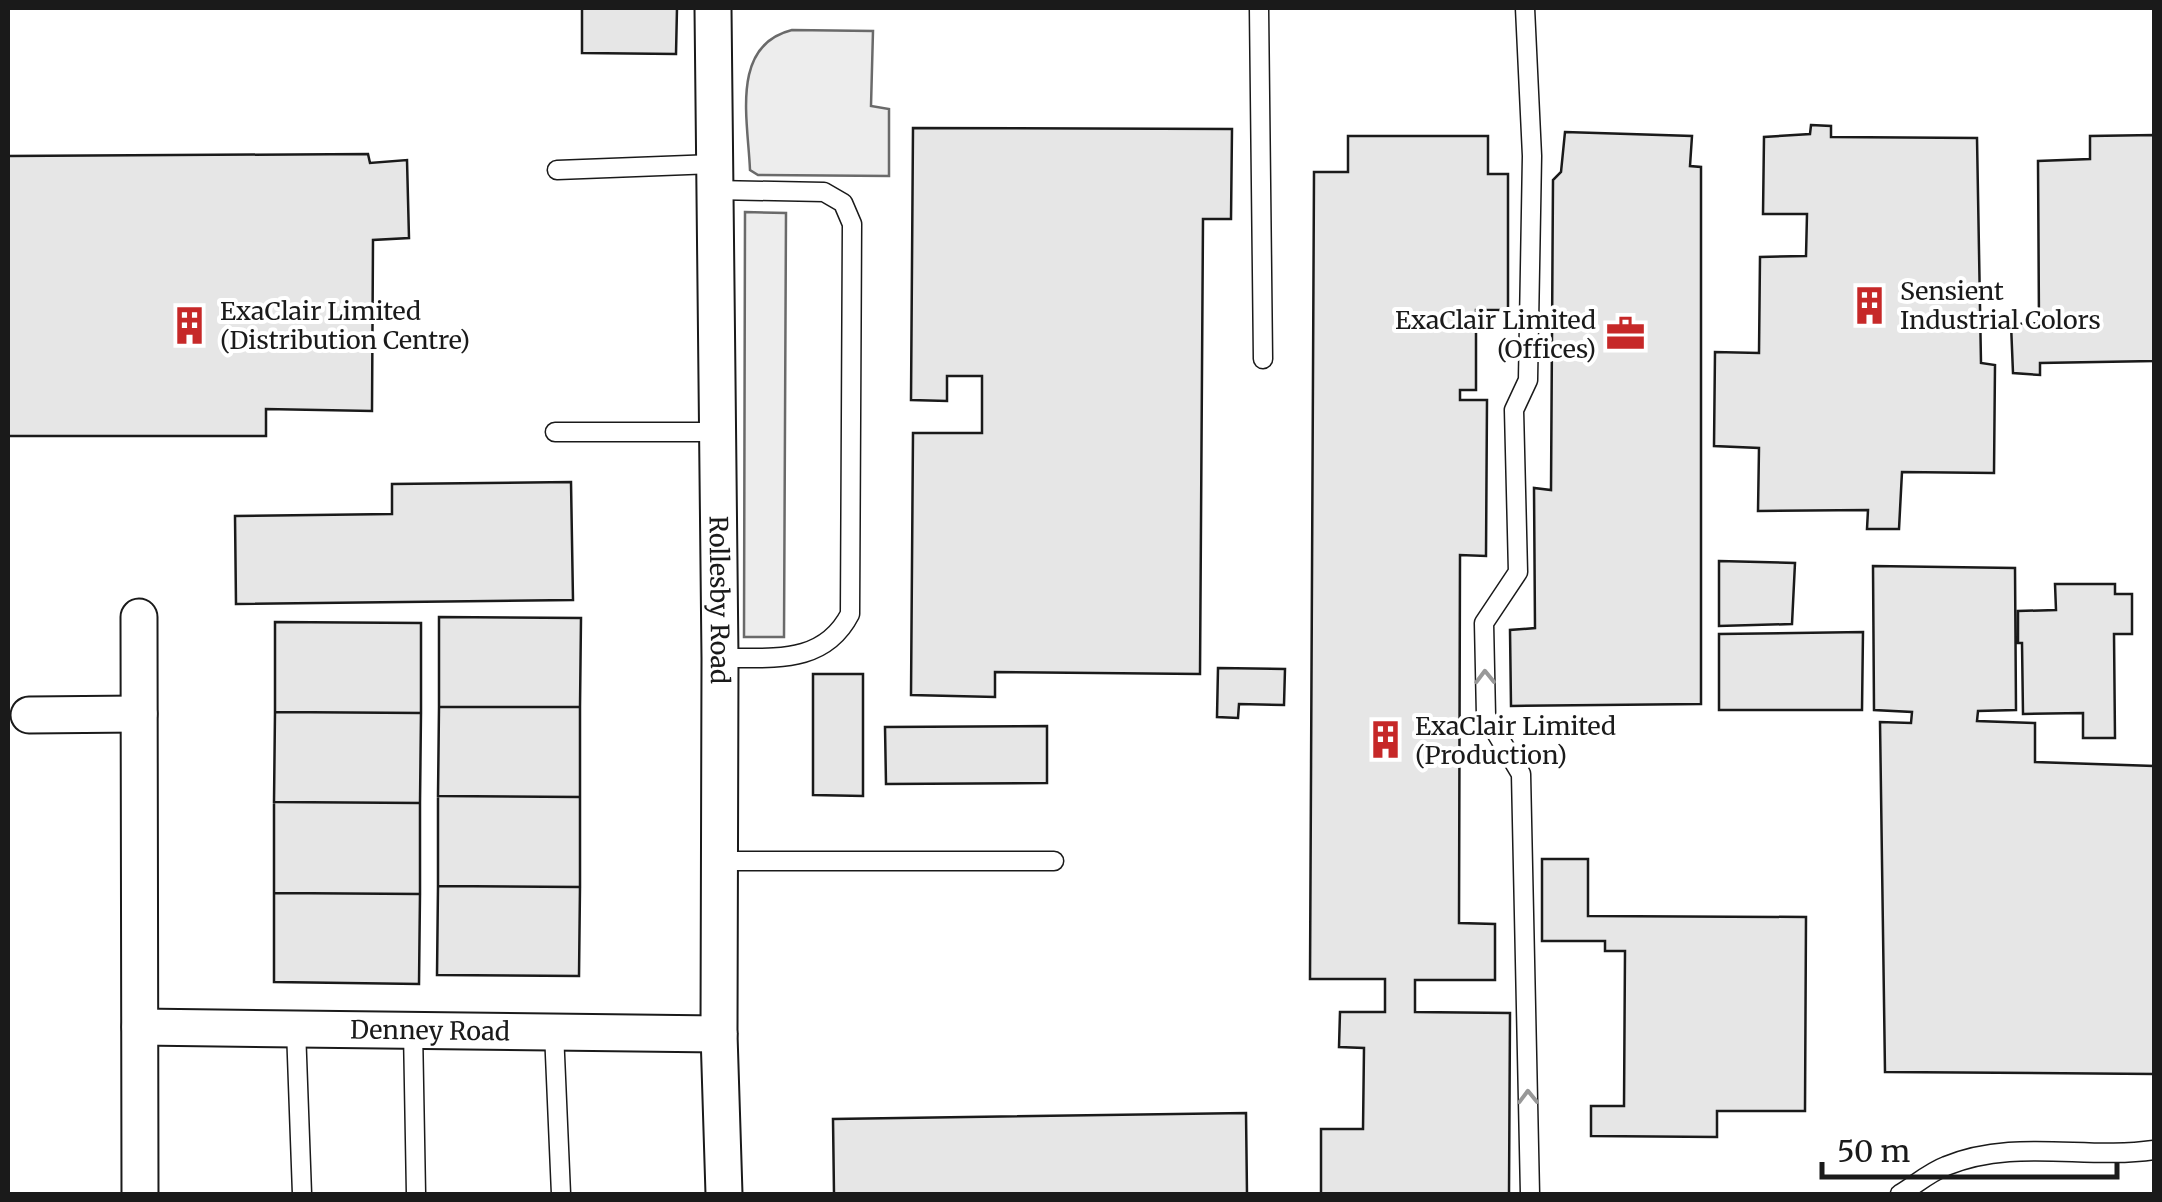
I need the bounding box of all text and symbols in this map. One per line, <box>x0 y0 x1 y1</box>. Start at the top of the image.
place label: Sensient Industrial Colors <box>1900 275 2101 336</box>
building icon: Sensient Industrial Colors <box>1849 284 1891 326</box>
place label: ExaClair Limited (Distribution Centre) <box>220 295 470 356</box>
building icon: ExaClair Limited (Distribution Centre) <box>169 304 211 346</box>
place label: ExaClair Limited (Offices) <box>1395 304 1596 365</box>
office icon: ExaClair Limited (Offices) <box>1605 313 1647 355</box>
street label: Rollesby Road <box>702 516 736 684</box>
one-way arrow <box>1474 668 1496 684</box>
place label: ExaClair Limited (Production) <box>1415 710 1616 771</box>
building icon: ExaClair Limited (Production) <box>1364 719 1406 761</box>
street label: Denney Road <box>350 1014 510 1047</box>
one-way arrow <box>1517 1089 1539 1104</box>
scale bar <box>1822 1117 2117 1179</box>
text: 50 m <box>1837 1132 1910 1170</box>

